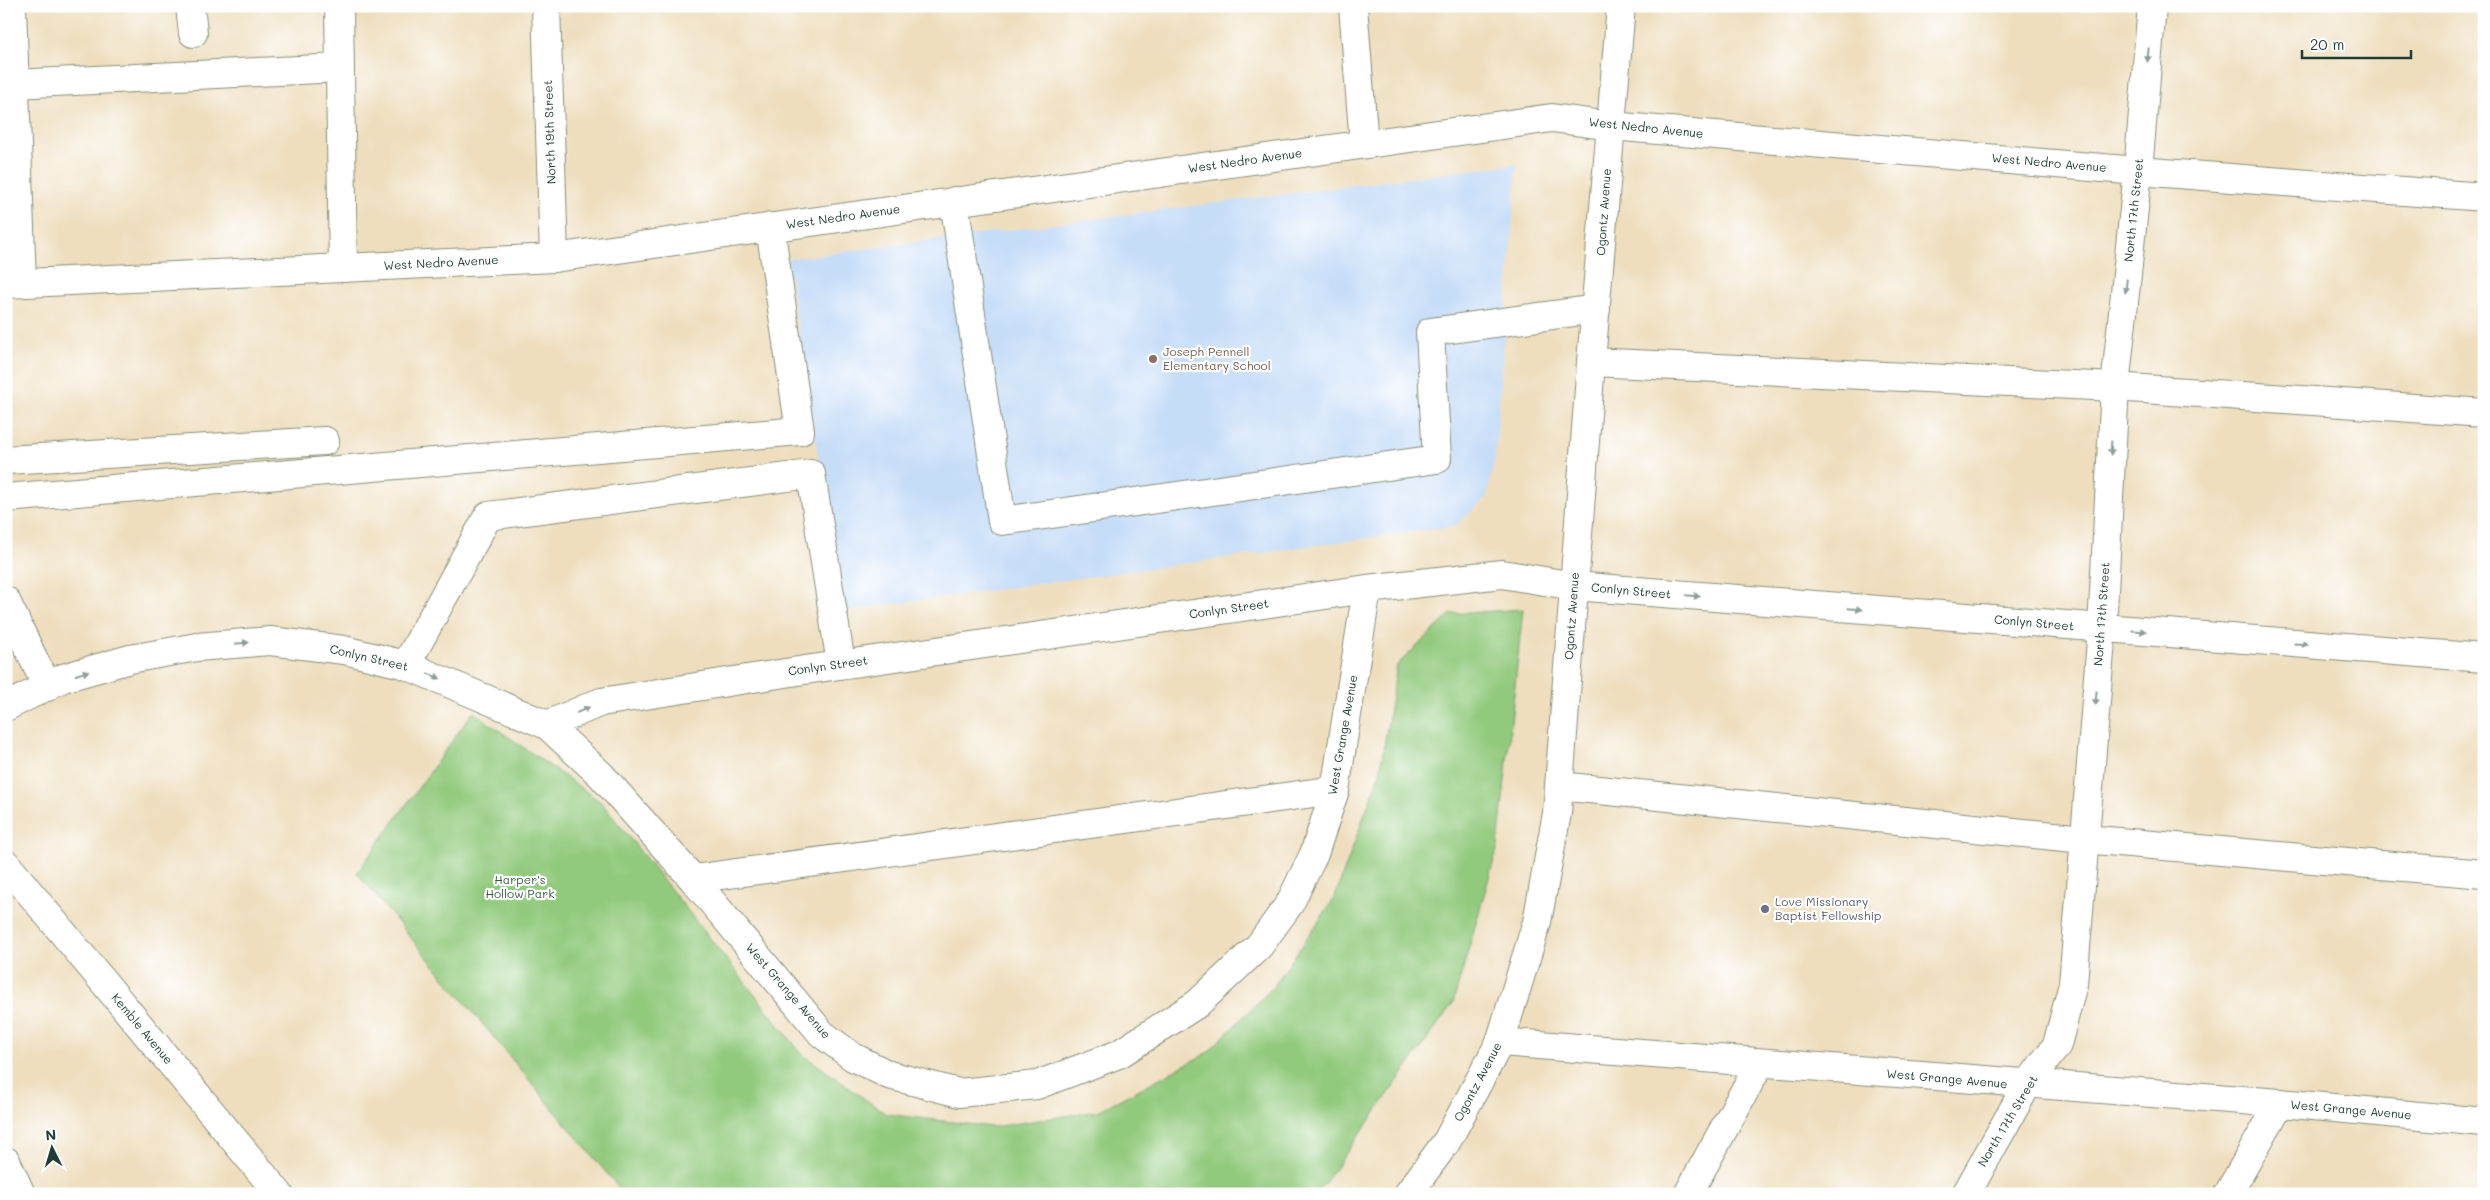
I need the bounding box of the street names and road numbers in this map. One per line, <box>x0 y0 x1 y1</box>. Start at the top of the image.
street label: North 19th Street <box>539 80 559 185</box>
street label: West Nedro Avenue <box>1588 113 1704 141</box>
street label: West Nedro Avenue <box>1187 144 1303 176</box>
street label: West Nedro Avenue <box>1991 149 2107 175</box>
street label: North 17th Street <box>2120 157 2146 262</box>
street label: Ogontz Avenue <box>1592 168 1614 256</box>
street label: West Nedro Avenue <box>785 200 901 232</box>
street label: West Nedro Avenue <box>383 251 499 273</box>
street label: North 17th Street <box>2089 561 2113 666</box>
street label: Ogontz Avenue <box>1560 572 1582 660</box>
street label: Conlyn Street <box>1590 579 1672 601</box>
street label: Conlyn Street <box>1188 595 1270 622</box>
street label: Conlyn Street <box>1993 611 2075 633</box>
street label: Conlyn Street <box>328 640 410 674</box>
street label: Conlyn Street <box>787 652 869 679</box>
street label: West Grange Avenue <box>1324 674 1360 796</box>
street label: West Grange Avenue <box>743 939 835 1042</box>
street label: Kemble Avenue <box>108 990 177 1067</box>
street label: Ogontz Avenue <box>1450 1039 1505 1124</box>
street label: West Grange Avenue <box>1886 1065 2008 1091</box>
street label: North 17th Street <box>1973 1072 2041 1169</box>
street label: West Grange Avenue <box>2290 1096 2412 1122</box>

